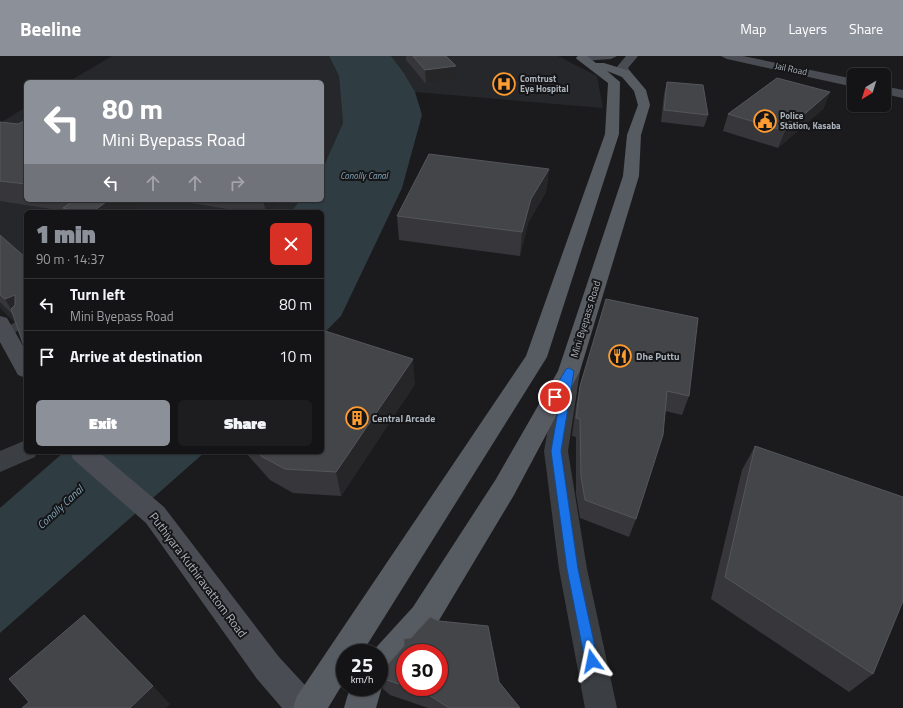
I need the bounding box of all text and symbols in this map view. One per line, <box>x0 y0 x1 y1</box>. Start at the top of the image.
text: Beeline <box>20 14 81 43</box>
text: Map <box>740 18 766 39</box>
text: Layers <box>788 18 827 39</box>
text: Share <box>849 18 883 39</box>
street label: Jail Road <box>774 59 809 78</box>
north arrow <box>847 68 891 112</box>
map controls <box>847 68 891 112</box>
hospital icon: Comtrust Eye Hospital <box>491 71 517 97</box>
place label: Comtrust Eye Hospital <box>520 72 569 95</box>
text: 80 m <box>102 87 163 130</box>
icon: left <box>36 96 88 148</box>
public building icon: Police Station, Kasaba <box>752 108 778 134</box>
place label: Police Station, Kasaba <box>780 109 841 132</box>
text: Mini Byepass Road <box>102 126 245 153</box>
water label: Conolly Canal <box>340 169 389 182</box>
icon: left <box>100 172 122 194</box>
icon: ahead <box>142 172 164 194</box>
icon: ahead <box>184 172 206 194</box>
icon: right <box>226 172 248 194</box>
text: 1 min <box>36 216 96 252</box>
button: close <box>270 223 312 265</box>
text: 90 m · 14:37 <box>36 249 105 269</box>
street label: Mini Byepass Road <box>567 279 604 359</box>
text: Turn left <box>70 283 125 306</box>
text: 80 m <box>279 293 312 316</box>
icon: left <box>36 294 58 316</box>
text: Mini Byepass Road <box>70 306 174 326</box>
restaurant icon: Dhe Puttu <box>607 343 633 369</box>
text: Arrive at destination <box>70 345 203 368</box>
text: 10 m <box>279 345 312 368</box>
icon: arrive <box>36 346 58 368</box>
place label: Dhe Puttu <box>636 349 679 364</box>
pin <box>538 380 572 414</box>
icon: arrive <box>544 386 566 408</box>
button: Exit <box>36 400 170 446</box>
button: Share <box>178 400 312 446</box>
building icon: Central Arcade <box>344 405 370 431</box>
place label: Central Arcade <box>372 411 435 426</box>
water label: Conolly Canal <box>33 480 88 533</box>
street label: Puthiyara Kuthiravattom Road <box>145 508 252 641</box>
position arrow <box>571 640 613 682</box>
speed limit sign: 30 <box>396 644 448 696</box>
text: 25 <box>351 649 373 680</box>
text: km/h <box>351 672 373 687</box>

